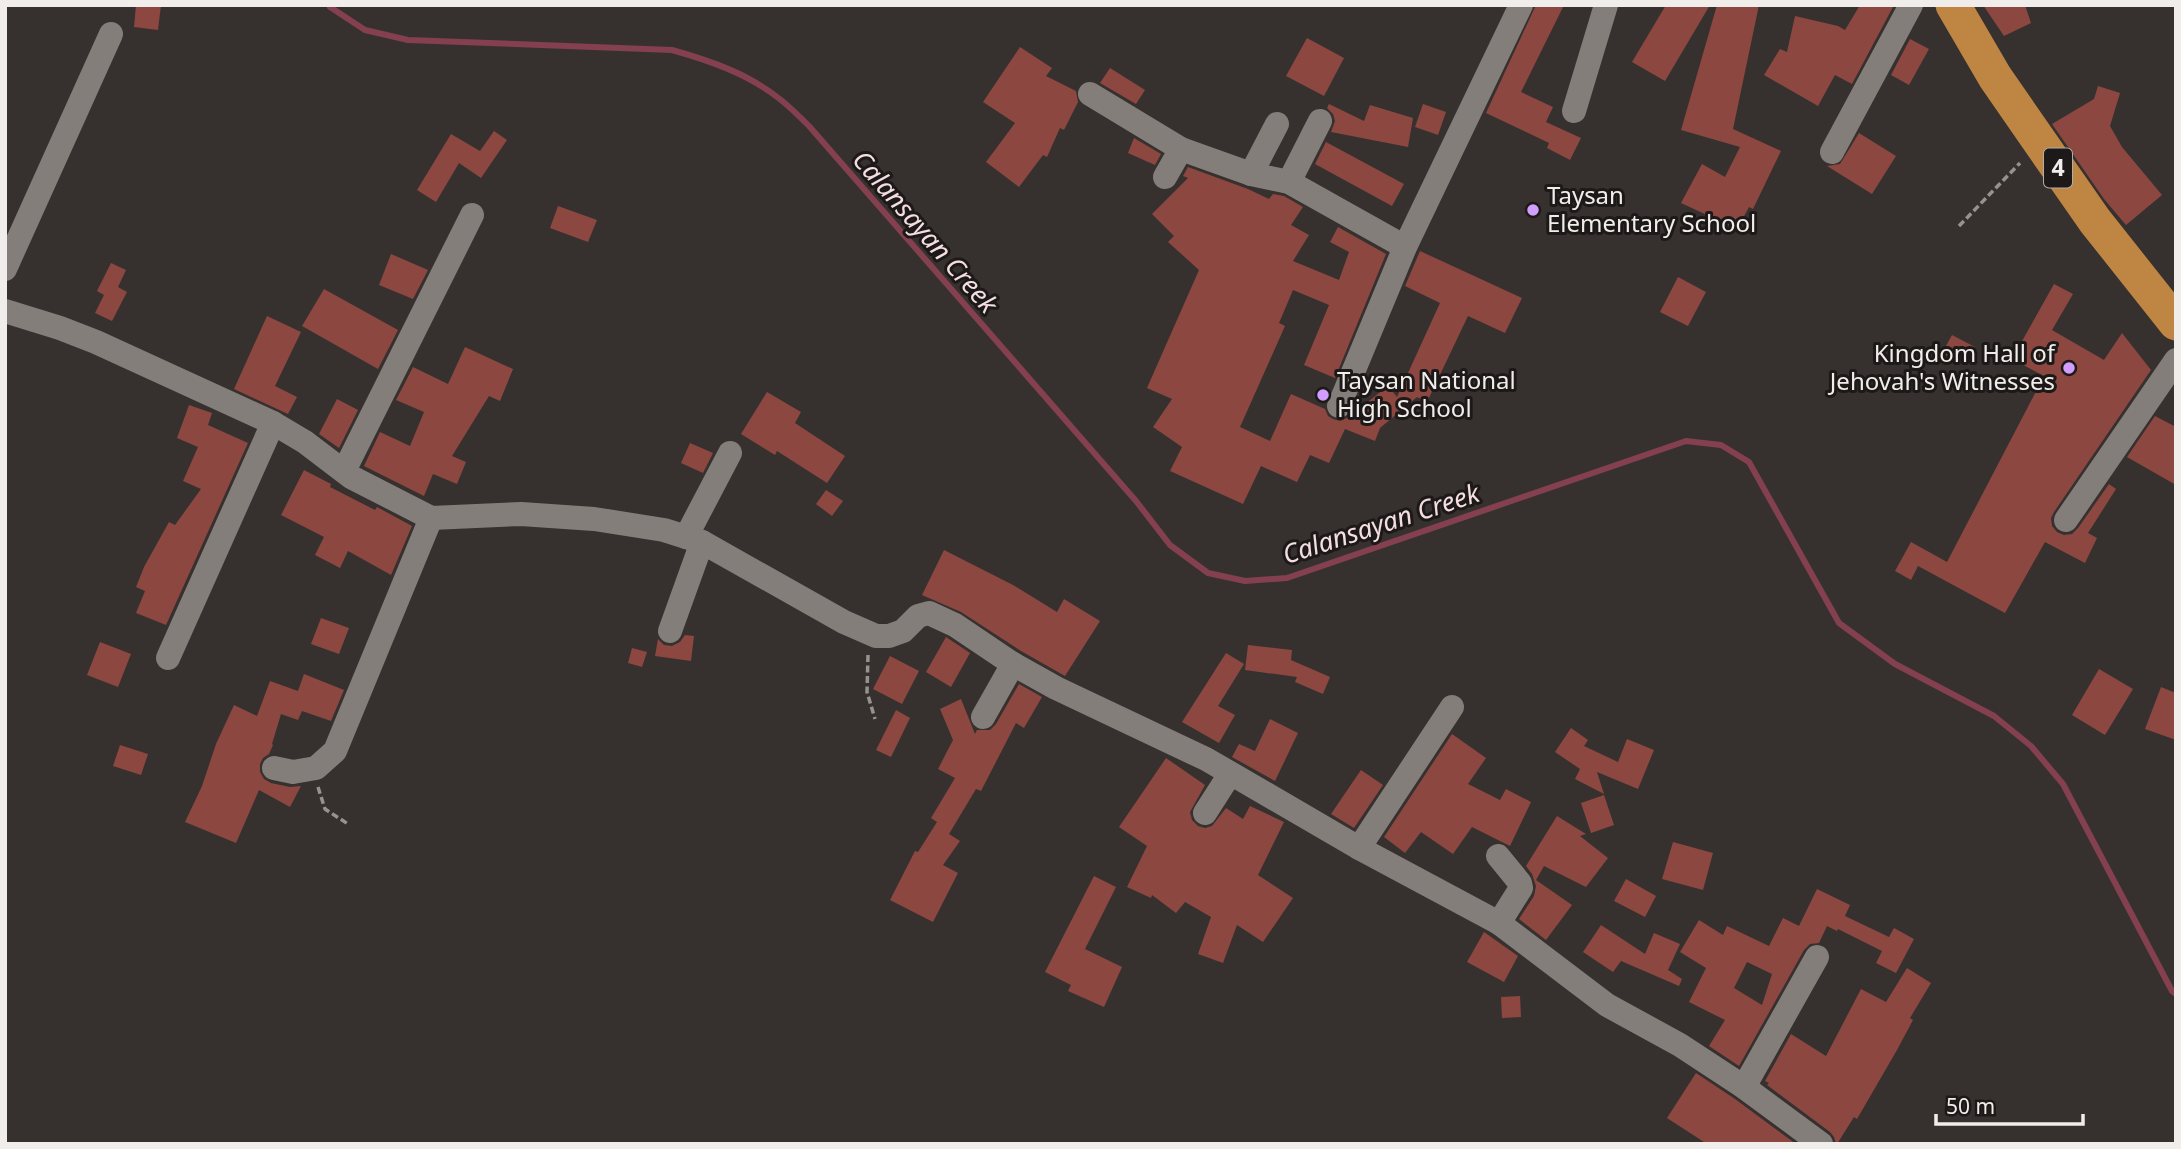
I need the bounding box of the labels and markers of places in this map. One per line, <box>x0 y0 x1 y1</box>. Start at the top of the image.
place label: Taysan Elementary School <box>1547 178 1756 239</box>
marker: Taysan Elementary School <box>1525 202 1541 218</box>
place label: Kingdom Hall of Jehovah's Witnesses <box>1828 336 2057 397</box>
marker: Kingdom Hall of Jehovah's Witnesses <box>2061 360 2077 376</box>
place label: Taysan National High School <box>1337 363 1516 424</box>
marker: Taysan National High School <box>1315 387 1331 403</box>

